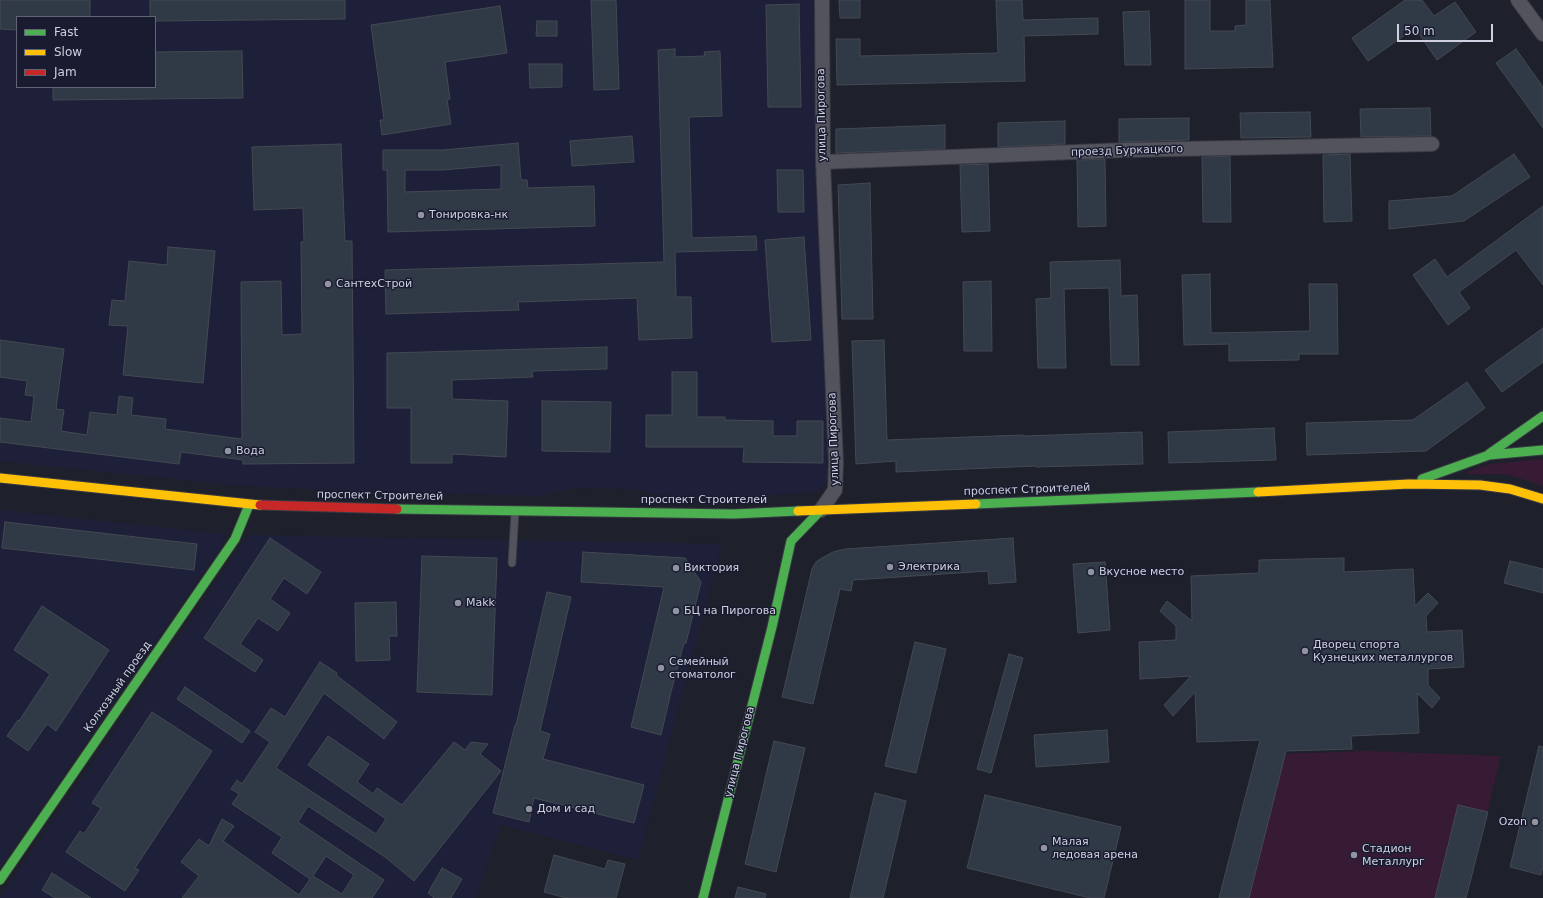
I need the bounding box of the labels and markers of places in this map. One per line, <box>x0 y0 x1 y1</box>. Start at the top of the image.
place label: Тонировка-нк <box>429 208 508 222</box>
marker: Тонировка-нк <box>416 210 426 220</box>
place label: СантехСтрой <box>336 277 412 291</box>
marker: СантехСтрой <box>323 279 333 289</box>
place label: Вода <box>236 444 265 458</box>
marker: Вода <box>223 446 233 456</box>
place label: Электрика <box>898 560 960 574</box>
place label: Виктория <box>684 561 739 575</box>
marker: Электрика <box>885 562 895 572</box>
marker: Виктория <box>671 563 681 573</box>
place label: Вкусное место <box>1099 565 1184 579</box>
marker: Вкусное место <box>1086 567 1096 577</box>
place label: Makk <box>466 596 495 610</box>
marker: Makk <box>453 598 463 608</box>
place label: БЦ на Пирогова <box>684 604 776 618</box>
marker: БЦ на Пирогова <box>671 606 681 616</box>
place label: Дворец спорта Кузнецких металлургов <box>1313 638 1453 664</box>
marker: Дворец спорта Кузнецких металлургов <box>1300 646 1310 656</box>
place label: Семейный стоматолог <box>669 655 736 681</box>
marker: Семейный стоматолог <box>656 663 666 673</box>
place label: Дом и сад <box>537 802 595 816</box>
marker: Дом и сад <box>524 804 534 814</box>
place label: Ozon <box>1499 815 1527 829</box>
marker: Ozon <box>1530 817 1540 827</box>
place label: Малая ледовая арена <box>1052 835 1138 861</box>
place label: Стадион Металлург <box>1362 842 1425 868</box>
marker: Малая ледовая арена <box>1039 843 1049 853</box>
marker: Стадион Металлург <box>1349 850 1359 860</box>

